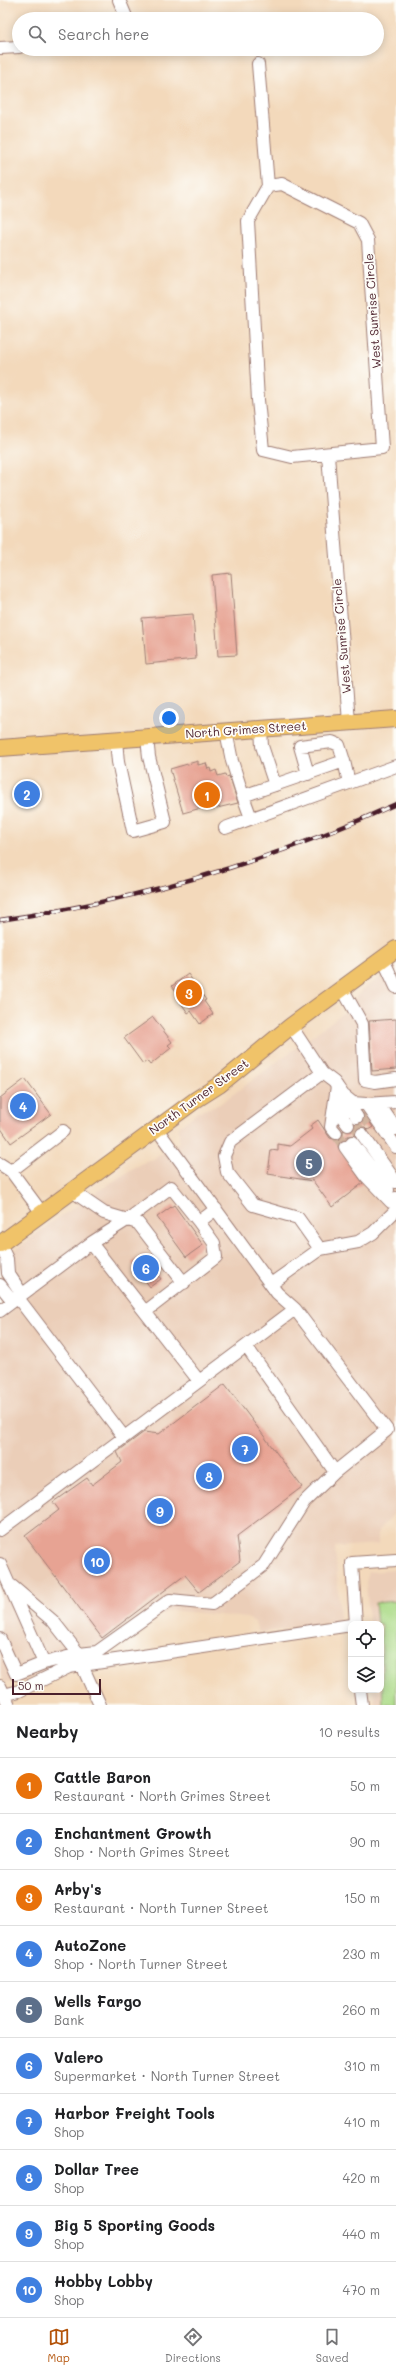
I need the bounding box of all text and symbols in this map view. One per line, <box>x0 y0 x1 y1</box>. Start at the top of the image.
search box <box>12 12 384 56</box>
icon: search <box>26 23 48 45</box>
text: Search here <box>58 24 149 44</box>
street label: West Sunrise Circle <box>360 253 384 369</box>
street label: West Sunrise Circle <box>328 578 354 694</box>
your location <box>159 708 179 728</box>
street label: North Grimes Street <box>185 717 307 741</box>
pin: 2 <box>14 779 40 809</box>
pin: 1 <box>194 780 220 810</box>
pin: 3 <box>176 978 202 1008</box>
street label: North Turner Street <box>145 1055 251 1138</box>
pin: 4 <box>10 1091 36 1121</box>
pin: 5 <box>296 1148 322 1178</box>
pin: 6 <box>133 1253 159 1283</box>
pin: 7 <box>232 1434 258 1464</box>
pin: 8 <box>196 1461 222 1491</box>
pin: 9 <box>147 1496 173 1526</box>
pin: 10 <box>84 1546 110 1576</box>
map controls <box>348 1621 384 1693</box>
button: locate <box>348 1621 384 1657</box>
button: layers <box>348 1657 384 1693</box>
scale bar <box>12 1677 101 1696</box>
text: 50 m <box>18 1678 44 1693</box>
text: Nearby <box>16 1720 78 1742</box>
text: 10 results <box>319 1723 380 1740</box>
text: Cattle Baron <box>54 1767 151 1787</box>
text: 1 <box>26 1777 32 1794</box>
text: 50 m <box>350 1777 380 1794</box>
text: Restaurant · North Grimes Street <box>54 1787 271 1804</box>
text: Enchantment Growth <box>54 1823 211 1843</box>
text: 2 <box>25 1833 33 1850</box>
text: 90 m <box>350 1833 380 1850</box>
text: Shop · North Grimes Street <box>54 1843 230 1860</box>
text: Arby's <box>54 1879 102 1899</box>
text: 3 <box>25 1889 33 1906</box>
text: 150 m <box>344 1889 380 1906</box>
text: Restaurant · North Turner Street <box>54 1899 268 1916</box>
text: AutoZone <box>54 1935 126 1955</box>
text: 4 <box>25 1945 33 1962</box>
text: 230 m <box>343 1945 380 1962</box>
text: Shop · North Turner Street <box>54 1955 228 1972</box>
text: Wells Fargo <box>54 1991 141 2011</box>
text: 5 <box>25 2001 33 2018</box>
text: 260 m <box>342 2001 380 2018</box>
text: Bank <box>54 2011 84 2028</box>
text: Valero <box>54 2047 103 2067</box>
text: 6 <box>25 2057 33 2074</box>
text: 310 m <box>344 2057 380 2074</box>
text: Supermarket · North Turner Street <box>54 2067 280 2084</box>
text: Harbor Freight Tools <box>54 2103 215 2123</box>
text: 7 <box>25 2113 33 2130</box>
text: 410 m <box>344 2113 380 2130</box>
text: Shop <box>54 2123 84 2140</box>
text: Dollar Tree <box>54 2159 139 2179</box>
text: 8 <box>25 2169 33 2186</box>
text: 420 m <box>343 2169 380 2186</box>
text: Shop <box>54 2179 84 2196</box>
text: Big 5 Sporting Goods <box>54 2215 215 2235</box>
text: 9 <box>25 2225 33 2242</box>
text: 440 m <box>342 2225 380 2242</box>
text: Shop <box>54 2235 84 2252</box>
text: Hobby Lobby <box>54 2271 153 2291</box>
text: 10 <box>22 2281 36 2298</box>
text: 470 m <box>343 2281 380 2298</box>
text: Shop <box>54 2291 84 2308</box>
tab: Map <box>48 2326 70 2365</box>
tab: Directions <box>165 2326 221 2365</box>
tab: Saved <box>316 2326 348 2365</box>

